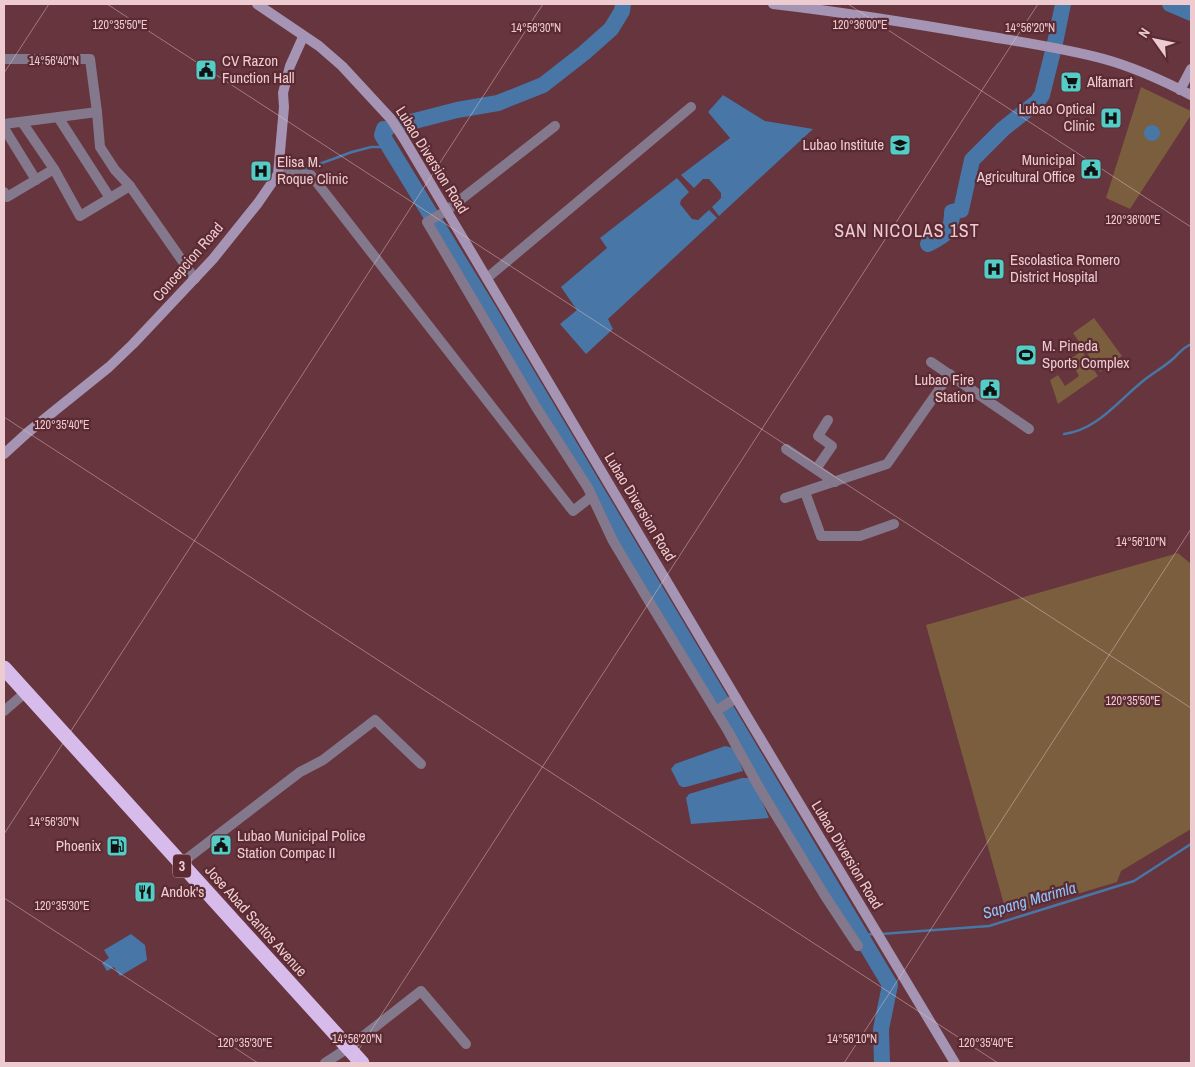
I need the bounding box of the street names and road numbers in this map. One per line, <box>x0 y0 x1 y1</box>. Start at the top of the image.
street label: Lubao Diversion Road <box>391 102 474 217</box>
street label: Concepcion Road <box>147 218 228 306</box>
street label: Lubao Diversion Road <box>600 449 681 565</box>
street label: Lubao Diversion Road <box>807 797 888 913</box>
road number: 3 <box>173 854 191 878</box>
street label: Jose Abad Santos Avenue <box>201 860 312 981</box>

